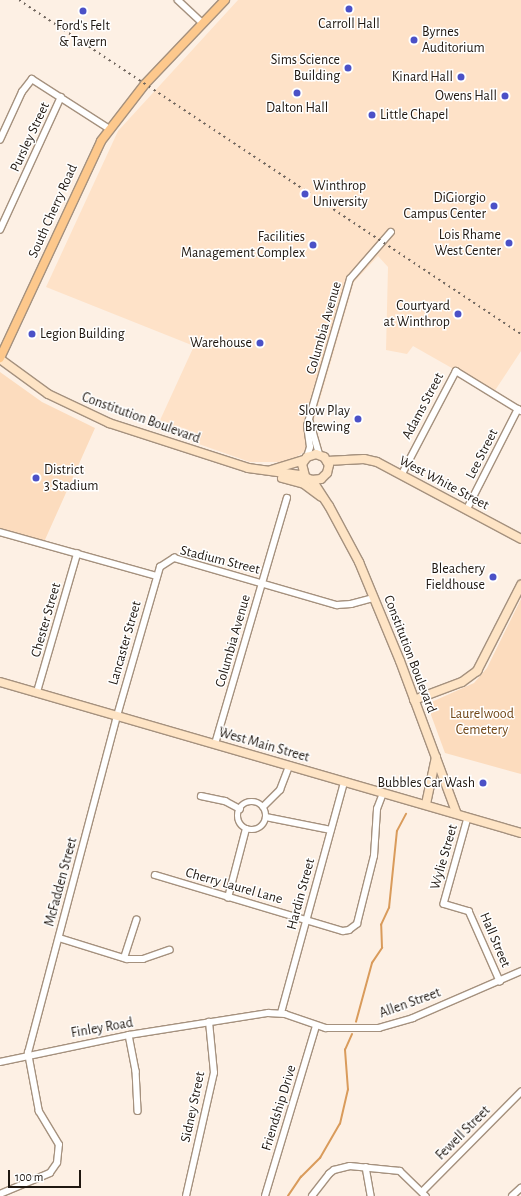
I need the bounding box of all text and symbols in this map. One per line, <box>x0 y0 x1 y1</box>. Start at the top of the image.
marker: Carroll Hall <box>344 4 354 14</box>
marker: Ford's Felt & Tavern <box>78 6 88 16</box>
place label: Carroll Hall <box>318 16 380 32</box>
place label: Ford's Felt & Tavern <box>56 18 110 50</box>
place label: Byrnes Auditorium <box>422 24 485 56</box>
marker: Byrnes Auditorium <box>409 35 419 45</box>
place label: Sims Science Building <box>271 52 340 84</box>
marker: Sims Science Building <box>343 63 353 73</box>
place label: Kinard Hall <box>392 69 453 85</box>
marker: Kinard Hall <box>456 72 466 82</box>
marker: Dalton Hall <box>292 88 302 98</box>
place label: Owens Hall <box>435 88 497 104</box>
marker: Owens Hall <box>500 91 510 101</box>
street label: Pursley Street <box>7 99 53 175</box>
place label: Dalton Hall <box>266 100 328 116</box>
place label: Little Chapel <box>380 107 448 123</box>
marker: Little Chapel <box>367 110 377 120</box>
street label: South Cherry Road <box>25 162 81 260</box>
place label: Winthrop University <box>313 178 368 210</box>
marker: Winthrop University <box>300 189 310 199</box>
place label: DiGiorgio Campus Center <box>404 190 486 222</box>
marker: DiGiorgio Campus Center <box>489 201 499 211</box>
place label: Lois Rhame West Center <box>435 227 501 260</box>
place label: Facilities Management Complex <box>181 229 305 262</box>
marker: Lois Rhame West Center <box>504 238 514 248</box>
marker: Facilities Management Complex <box>308 240 318 250</box>
street label: Columbia Avenue <box>303 280 345 376</box>
place label: Courtyard at Winthrop <box>384 298 450 330</box>
marker: Courtyard at Winthrop <box>453 309 463 319</box>
place label: Legion Building <box>40 326 125 342</box>
marker: Legion Building <box>27 329 37 339</box>
place label: Warehouse <box>190 335 252 351</box>
marker: Warehouse <box>255 338 265 348</box>
street label: Adams Street <box>398 370 448 442</box>
street label: Constitution Boulevard <box>79 389 203 447</box>
place label: Slow Play Brewing <box>299 403 350 436</box>
marker: Slow Play Brewing <box>353 414 363 424</box>
street label: Lee Street <box>462 426 502 482</box>
street label: West White Street <box>396 452 492 514</box>
place label: District 3 Stadium <box>44 462 98 494</box>
marker: District 3 Stadium <box>31 473 41 483</box>
street label: Stadium Street <box>178 542 262 578</box>
place label: Bleachery Fieldhouse <box>425 561 485 594</box>
marker: Bleachery Fieldhouse <box>488 572 498 582</box>
street label: Chester Street <box>27 581 65 659</box>
street label: Columbia Avenue <box>212 593 254 689</box>
street label: Constitution Boulevard <box>380 593 440 715</box>
street label: Lancaster Street <box>105 599 145 687</box>
park label: Laurelwood Cemetery <box>450 706 514 738</box>
street label: West Main Street <box>217 724 311 766</box>
place label: Bubbles Car Wash <box>377 775 475 791</box>
marker: Bubbles Car Wash <box>478 778 488 788</box>
street label: Wylie Street <box>427 823 461 891</box>
street label: McFadden Street <box>41 836 81 928</box>
street label: Hardin Street <box>283 856 319 932</box>
street label: Cherry Laurel Lane <box>183 864 285 908</box>
street label: Hall Street <box>476 910 514 970</box>
street label: Allen Street <box>377 984 443 1022</box>
street label: Finley Road <box>70 1014 134 1042</box>
street label: Friendship Drive <box>258 1063 300 1153</box>
street label: Sidney Street <box>177 1070 209 1144</box>
street label: Fewell Street <box>432 1102 494 1164</box>
scale bar <box>10 1162 83 1188</box>
text: 100 m <box>15 1171 43 1183</box>

